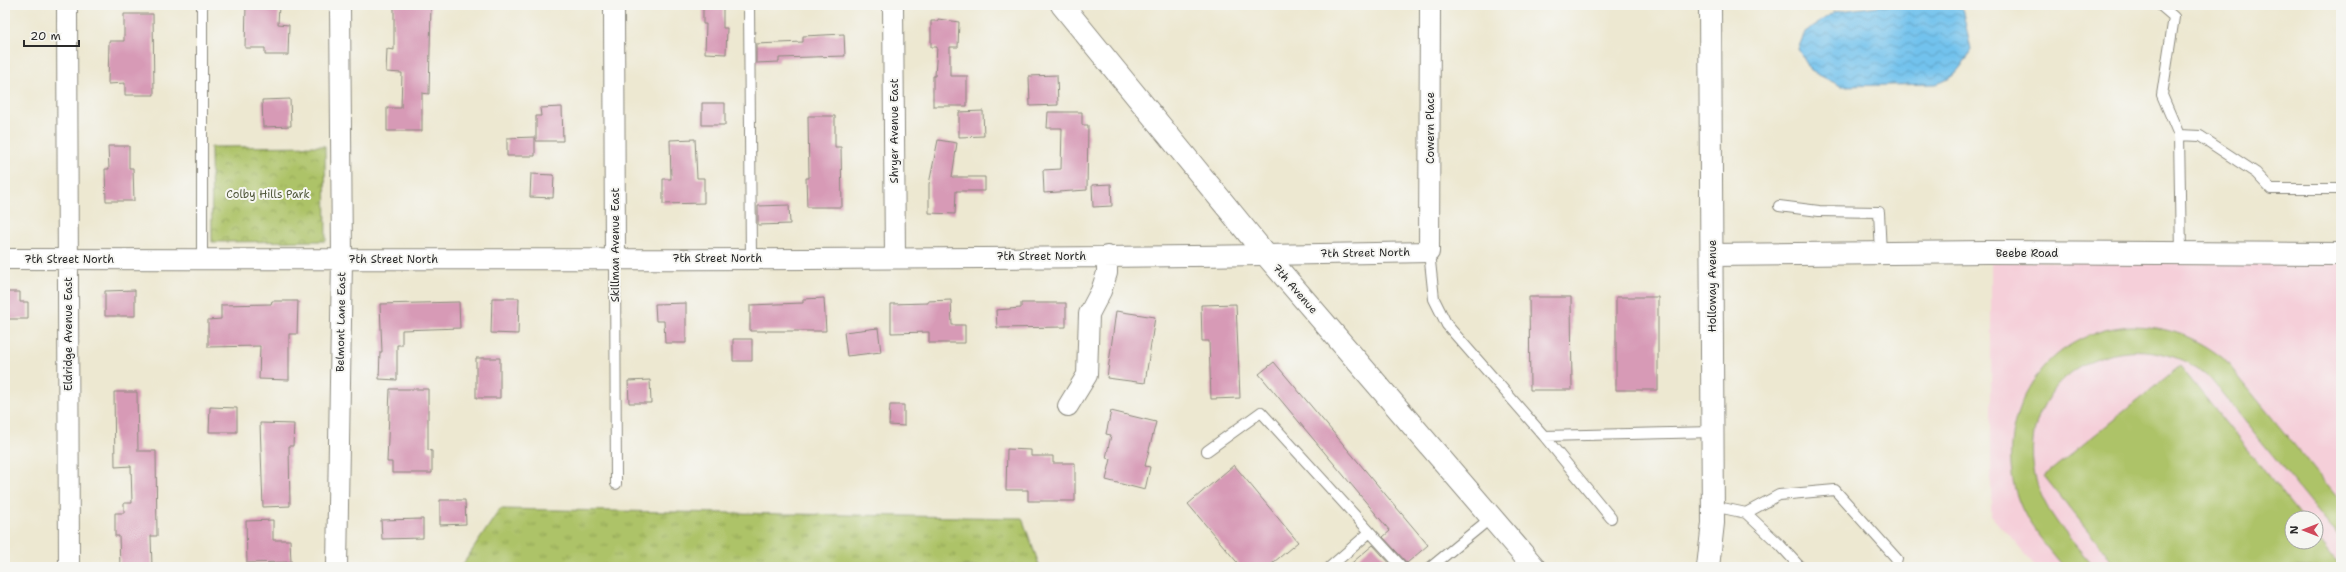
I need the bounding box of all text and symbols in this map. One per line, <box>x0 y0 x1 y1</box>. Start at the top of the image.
scale bar <box>24 22 79 48</box>
text: 20 m <box>30 28 61 44</box>
street label: Shryer Avenue East <box>887 78 902 183</box>
street label: Cowern Place <box>1423 92 1438 164</box>
park label: Colby Hills Park <box>226 187 310 202</box>
street label: Skillman Avenue East <box>608 188 623 302</box>
street label: Holloway Avenue <box>1705 240 1720 332</box>
street label: 7th Street North <box>1320 245 1410 261</box>
street label: Beebe Road <box>1996 246 2058 261</box>
street label: 7th Street North <box>996 249 1086 264</box>
street label: 7th Street North <box>672 251 762 266</box>
street label: 7th Street North <box>24 252 114 267</box>
street label: 7th Street North <box>348 252 438 267</box>
street label: 7th Avenue <box>1269 261 1321 317</box>
street label: Belmont Lane East <box>333 272 349 372</box>
street label: Eldridge Avenue East <box>61 277 76 391</box>
north arrow <box>2284 510 2324 550</box>
text: N <box>2287 525 2302 534</box>

